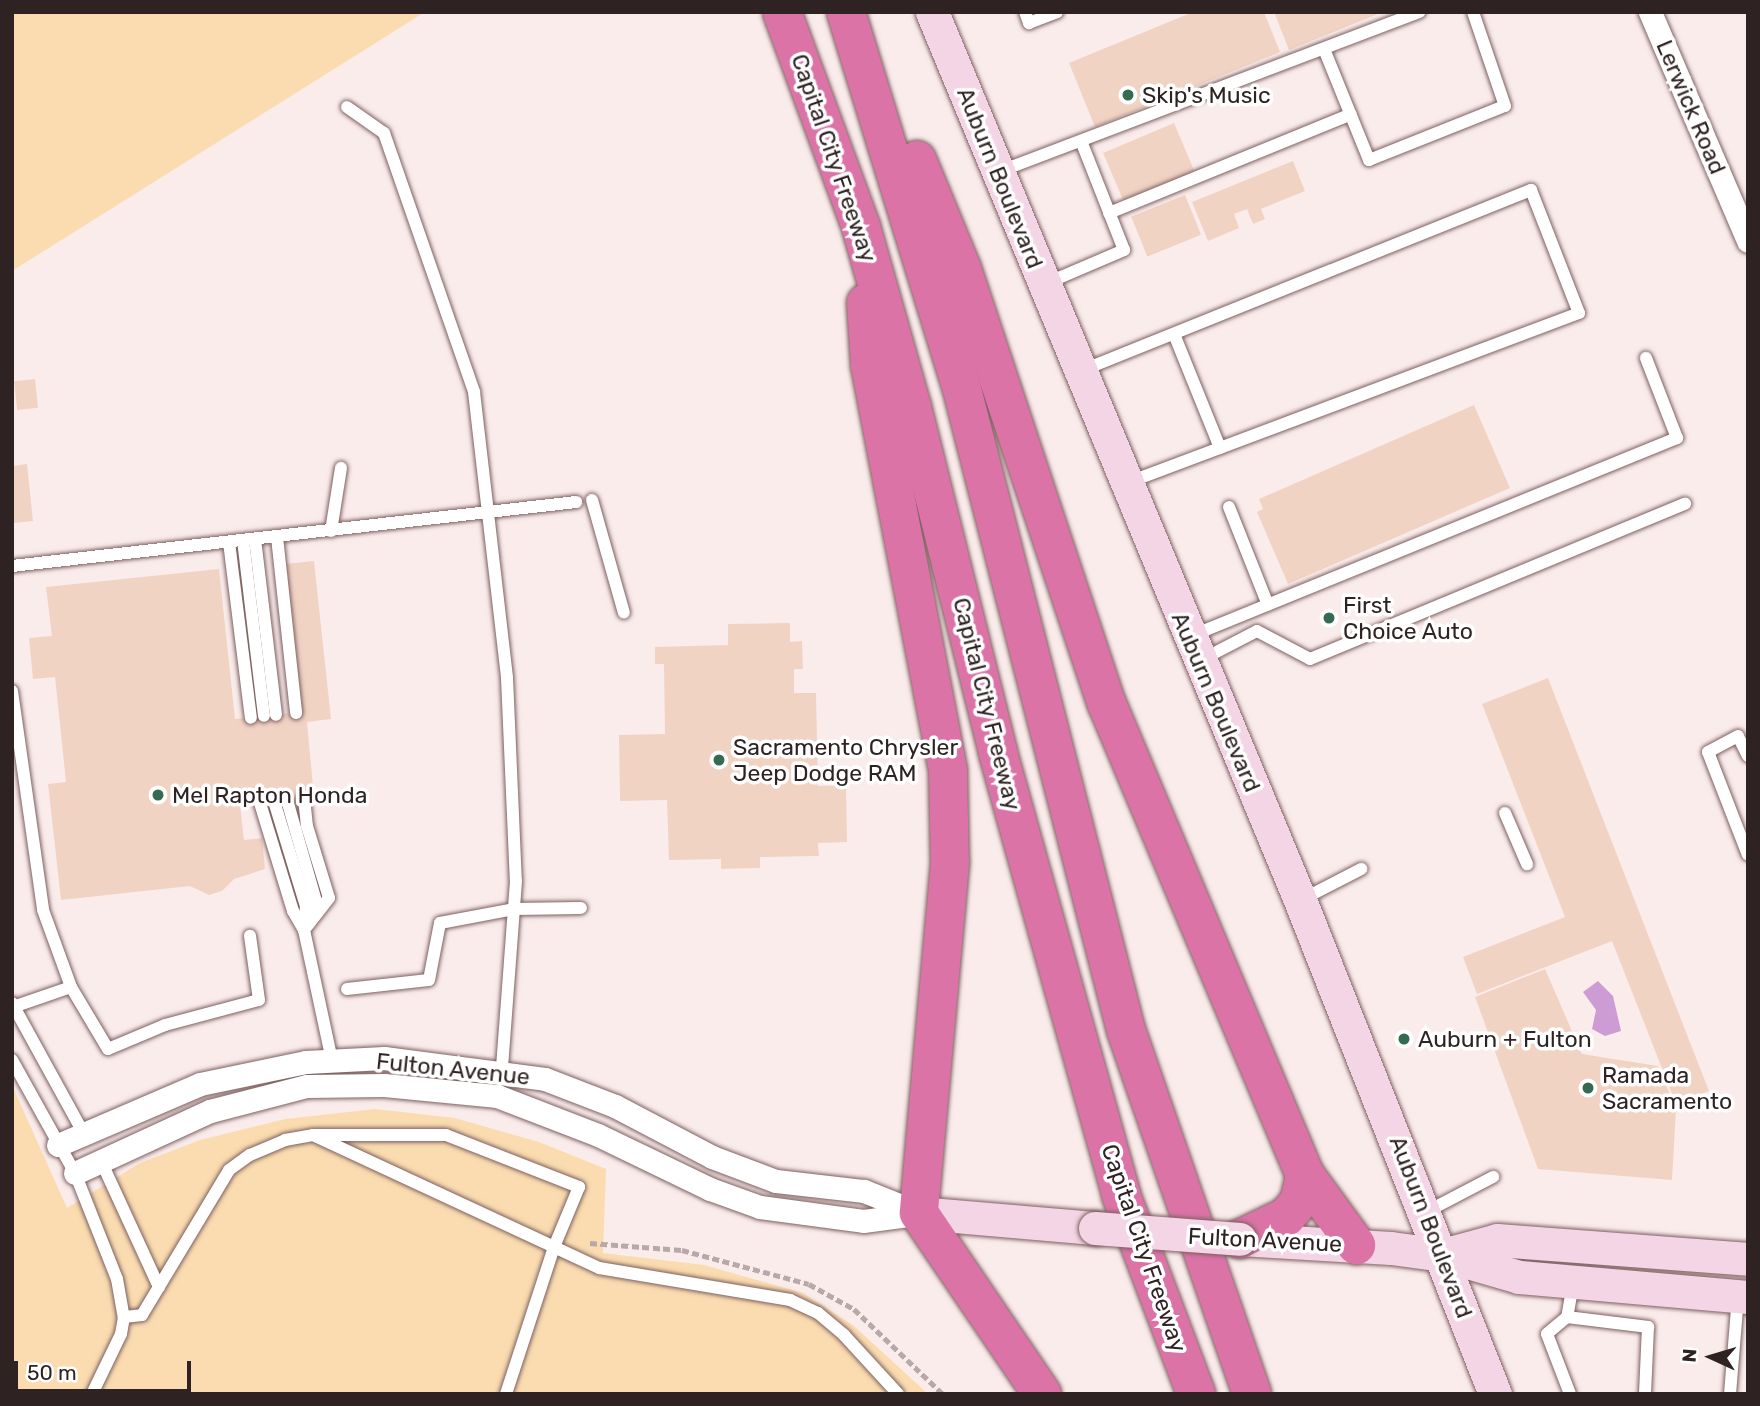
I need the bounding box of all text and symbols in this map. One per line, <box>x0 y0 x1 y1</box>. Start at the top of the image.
street label: Lerwick Road <box>1650 36 1732 178</box>
street label: Capital City Freeway <box>785 50 883 266</box>
place label: Skip's Music <box>1142 81 1271 109</box>
street label: Auburn Boulevard <box>951 84 1049 272</box>
marker: Skip's Music <box>1120 87 1136 103</box>
place label: First Choice Auto <box>1343 591 1474 645</box>
street label: Capital City Freeway <box>947 595 1027 813</box>
street label: Auburn Boulevard <box>1166 608 1266 796</box>
marker: First Choice Auto <box>1321 610 1337 626</box>
place label: Sacramento Chrysler Jeep Dodge RAM <box>733 733 958 787</box>
marker: Sacramento Chrysler Jeep Dodge RAM <box>711 752 727 768</box>
place label: Mel Rapton Honda <box>172 781 367 809</box>
marker: Mel Rapton Honda <box>150 787 166 803</box>
place label: Auburn + Fulton <box>1418 1025 1592 1053</box>
marker: Auburn + Fulton <box>1396 1031 1412 1047</box>
street label: Fulton Avenue <box>375 1047 531 1091</box>
place label: Ramada Sacramento <box>1602 1061 1732 1115</box>
marker: Ramada Sacramento <box>1580 1080 1596 1096</box>
street label: Auburn Boulevard <box>1384 1132 1478 1322</box>
street label: Capital City Freeway <box>1095 1140 1193 1356</box>
street label: Fulton Avenue <box>1187 1222 1343 1258</box>
north arrow <box>1676 1322 1746 1392</box>
scale bar <box>18 1346 194 1390</box>
text: N <box>1678 1348 1702 1363</box>
text: 50 m <box>27 1360 77 1385</box>

